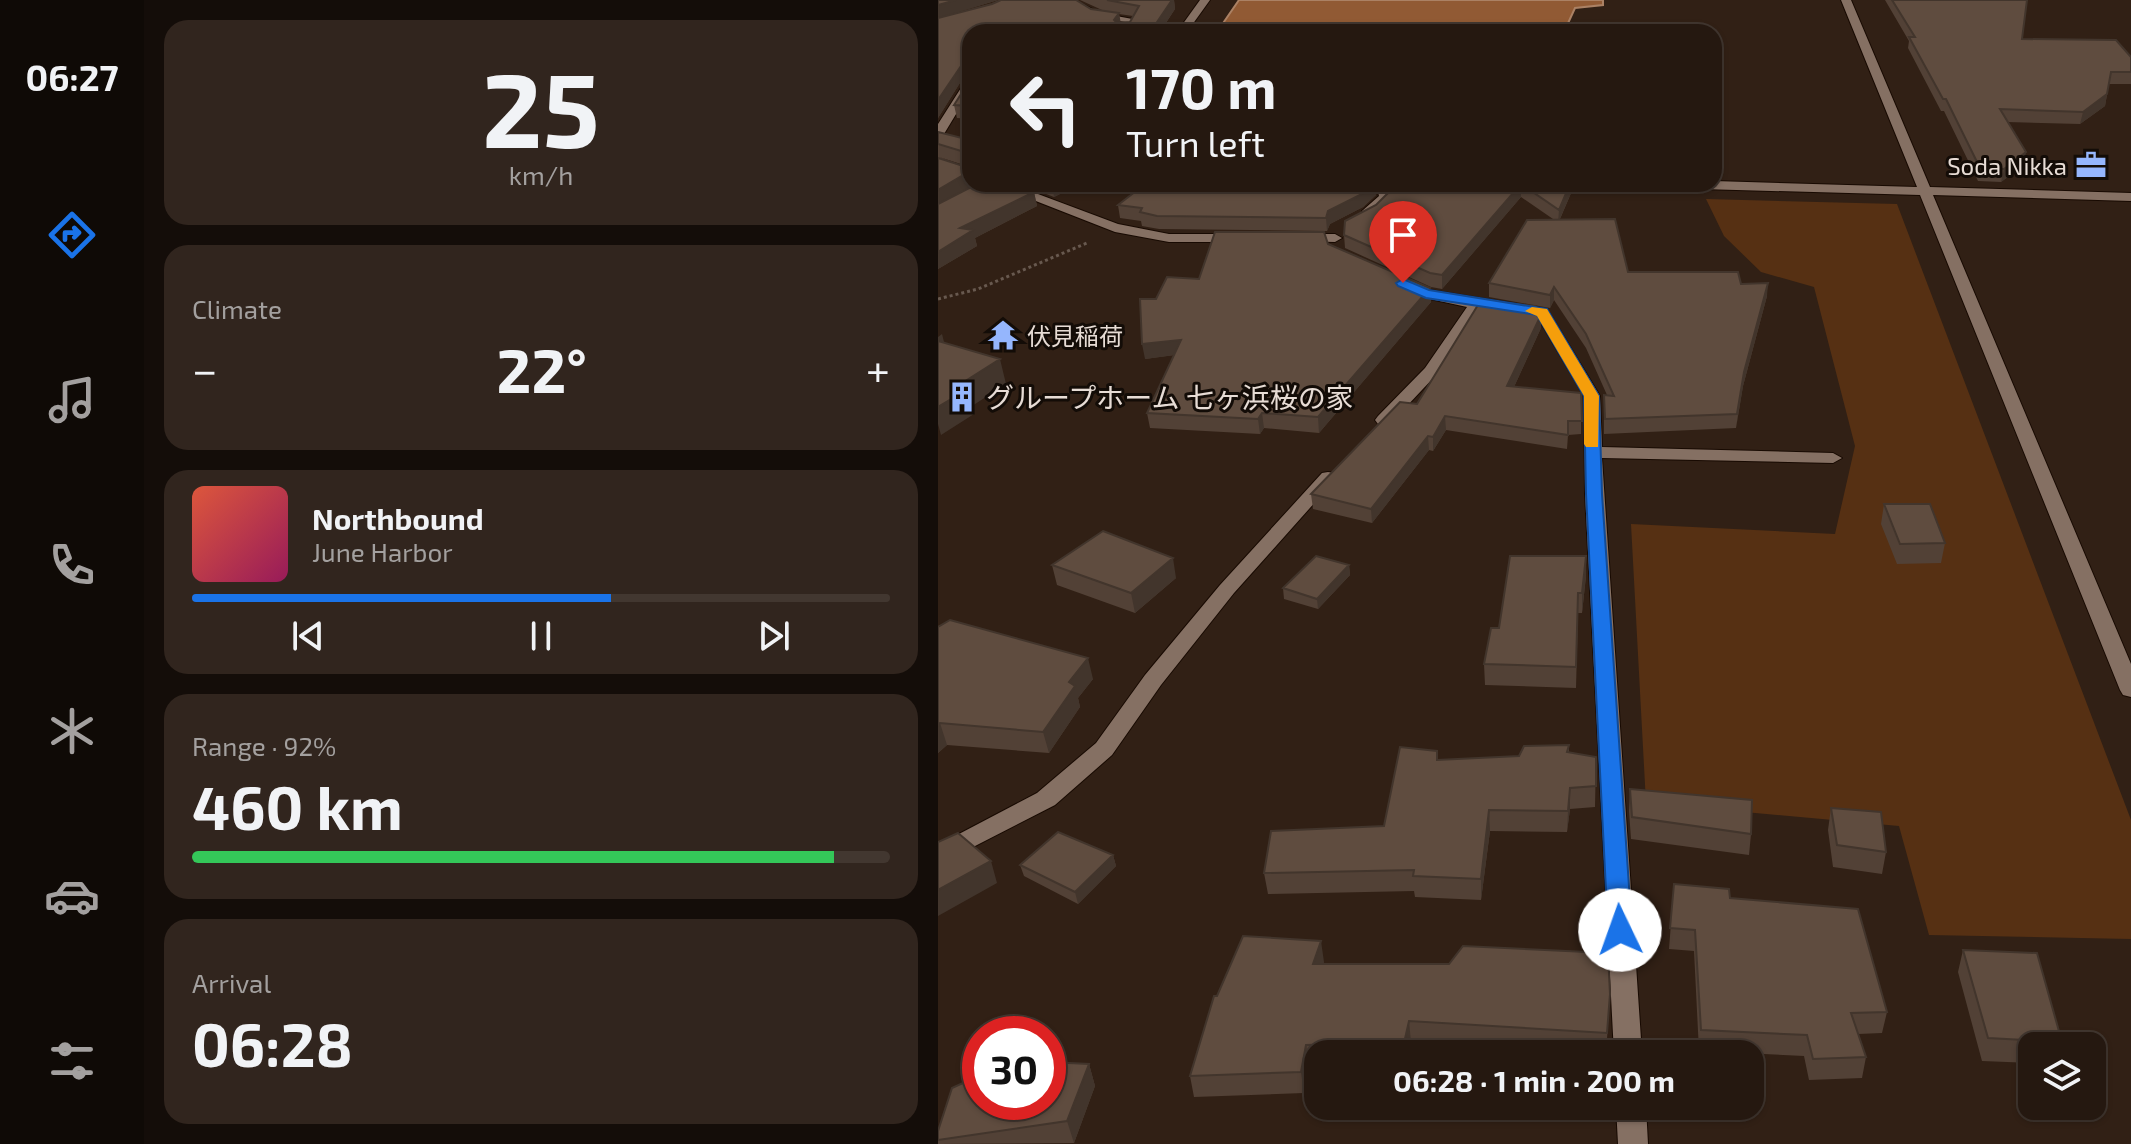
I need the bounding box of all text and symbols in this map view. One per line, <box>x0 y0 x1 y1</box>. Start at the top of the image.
text: 25 <box>482 44 600 169</box>
text: 170 m <box>1126 53 1277 120</box>
text: 06:27 <box>25 55 119 98</box>
icon: left <box>994 56 1098 160</box>
text: Turn left <box>1126 121 1265 164</box>
office icon: Soda Nikka <box>2074 148 2108 182</box>
place label: Soda Nikka <box>1947 151 2067 180</box>
text: km/h <box>509 159 573 190</box>
pin <box>1369 201 1437 283</box>
icon: directions <box>44 207 100 263</box>
icon: arrive <box>1381 213 1425 257</box>
text: Climate <box>192 293 282 324</box>
temple icon: 伏見稲荷 <box>986 318 1020 352</box>
place label: 伏見稲荷 <box>1027 321 1123 350</box>
text: 22° <box>497 333 587 405</box>
text: − <box>192 342 218 395</box>
text: + <box>866 342 890 395</box>
icon: music <box>44 372 100 428</box>
building icon: グループホーム 七ヶ浜桜の家 <box>945 380 979 414</box>
place label: グループホーム 七ヶ浜桜の家 <box>986 380 1354 414</box>
text: Northbound <box>312 500 484 536</box>
text: June Harbor <box>312 536 453 567</box>
icon: phone <box>44 537 100 593</box>
icon: previous <box>286 614 330 658</box>
icon: pause <box>519 614 563 658</box>
icon: next <box>752 614 796 658</box>
icon: climate <box>44 703 100 759</box>
text: Range · 92% <box>192 730 336 761</box>
text: 460 km <box>192 770 403 842</box>
icon: car <box>44 868 100 924</box>
position arrow <box>1578 888 1662 972</box>
text: Arrival <box>192 967 271 998</box>
text: 06:28 <box>192 1007 353 1079</box>
speed limit sign: 30 <box>962 1016 1066 1120</box>
map controls <box>2018 1032 2106 1120</box>
button: layers <box>2018 1032 2106 1120</box>
icon: filters <box>44 1033 100 1089</box>
text: 06:28 · 1 min · 200 m <box>1393 1062 1675 1098</box>

